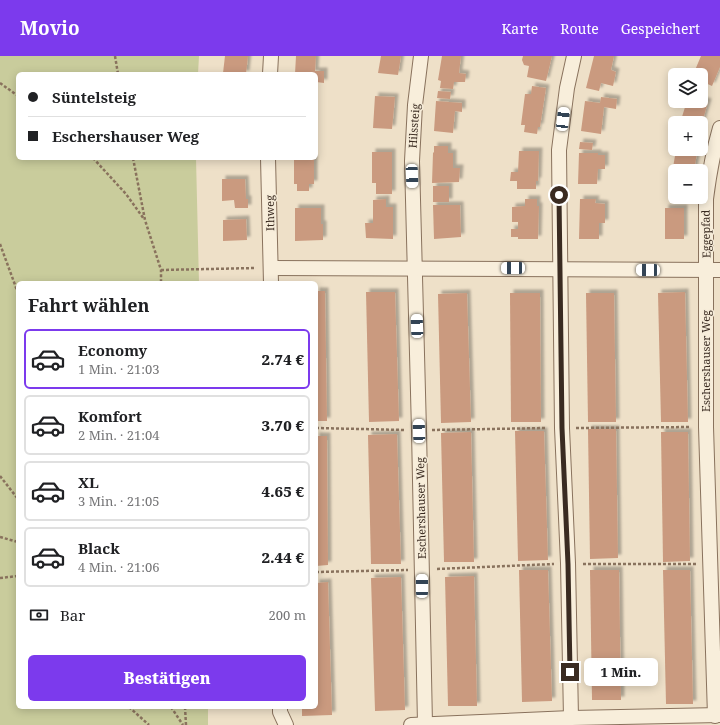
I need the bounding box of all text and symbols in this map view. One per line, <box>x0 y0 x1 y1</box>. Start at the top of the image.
text: Movio <box>20 15 80 41</box>
text: Karte <box>502 19 538 38</box>
text: Route <box>560 19 599 38</box>
text: Gespeichert <box>621 19 700 38</box>
map controls <box>668 68 708 204</box>
button: layers <box>668 68 708 108</box>
text: Süntelsteig <box>52 87 136 107</box>
street label: Hilssteig <box>404 103 423 149</box>
car <box>556 106 570 132</box>
button: + <box>668 116 708 156</box>
text: Eschershauser Weg <box>52 126 199 146</box>
car <box>406 164 418 188</box>
button: − <box>668 164 708 204</box>
route start <box>550 186 568 204</box>
street label: Ithweg <box>262 195 277 231</box>
street label: Eggepfad <box>698 209 713 258</box>
car <box>501 262 525 274</box>
car <box>636 264 660 276</box>
text: Fahrt wählen <box>28 293 150 317</box>
street label: Eschershauser Weg <box>698 310 713 412</box>
car <box>411 314 423 338</box>
text: Economy <box>78 340 147 360</box>
icon: car <box>30 341 66 377</box>
text: 2.74 € <box>261 349 304 369</box>
text: 1 Min. · 21:03 <box>78 360 159 378</box>
text: Komfort <box>78 406 142 426</box>
icon: car <box>30 407 66 443</box>
text: 3.70 € <box>261 415 304 435</box>
car <box>413 419 425 443</box>
text: 2 Min. · 21:04 <box>78 426 159 444</box>
street label: Eschershauser Weg <box>412 457 429 559</box>
text: XL <box>78 472 99 492</box>
icon: car <box>30 473 66 509</box>
text: 4.65 € <box>261 481 304 501</box>
text: 3 Min. · 21:05 <box>78 492 159 510</box>
text: Black <box>78 538 120 558</box>
icon: car <box>30 539 66 575</box>
text: 2.44 € <box>261 547 304 567</box>
text: 4 Min. · 21:06 <box>78 558 159 576</box>
car <box>416 574 428 598</box>
icon: cash <box>28 604 50 626</box>
text: Bar <box>60 605 85 625</box>
text: 200 m <box>269 606 306 624</box>
button: Bestätigen <box>28 655 306 701</box>
callout: 1 Min. <box>584 658 658 686</box>
route end <box>561 663 579 681</box>
text: 1 Min. <box>601 663 641 681</box>

